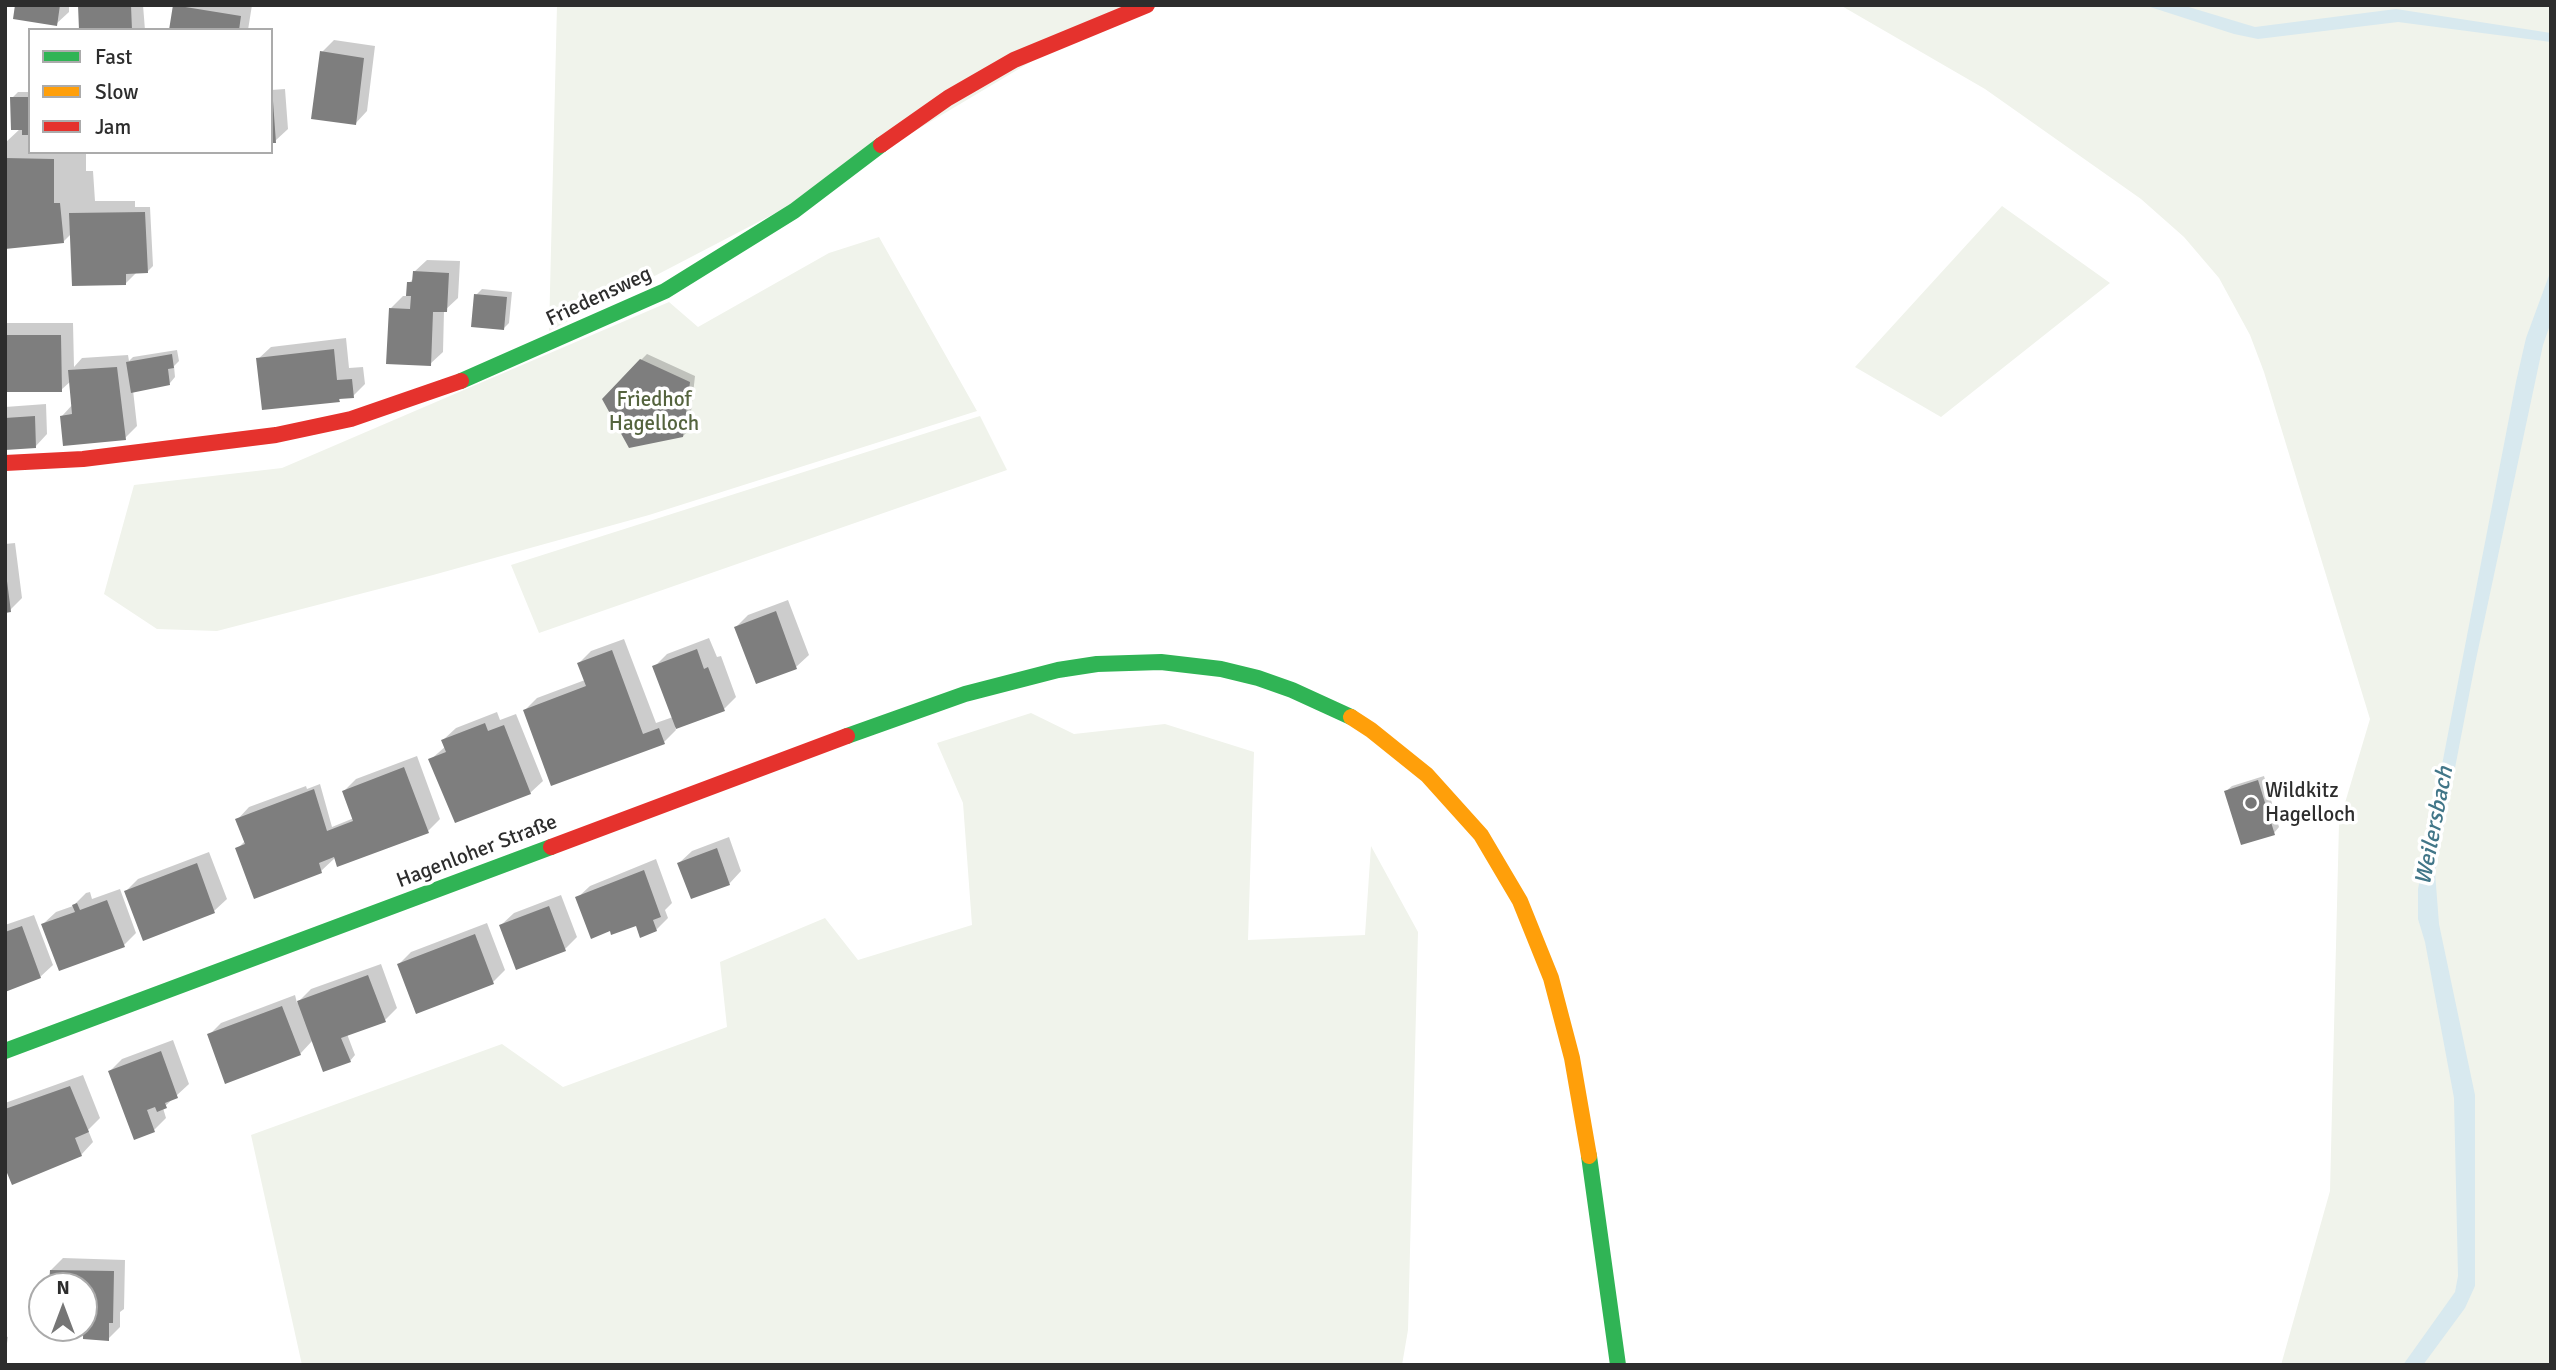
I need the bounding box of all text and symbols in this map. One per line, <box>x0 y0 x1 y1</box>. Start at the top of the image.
legend <box>28 28 273 154</box>
text: Fast <box>95 44 132 70</box>
text: Slow <box>95 79 139 105</box>
text: Jam <box>95 114 131 140</box>
street label: Friedensweg <box>542 262 656 332</box>
park label: Friedhof Hagelloch <box>609 387 699 437</box>
water label: Weilersbach <box>2410 764 2460 888</box>
place label: Wildkitz Hagelloch <box>2265 778 2355 828</box>
marker: Wildkitz Hagelloch <box>2243 795 2259 811</box>
street label: Hagenloher Straße <box>393 810 561 894</box>
north arrow <box>28 1272 98 1342</box>
text: N <box>56 1276 70 1300</box>

